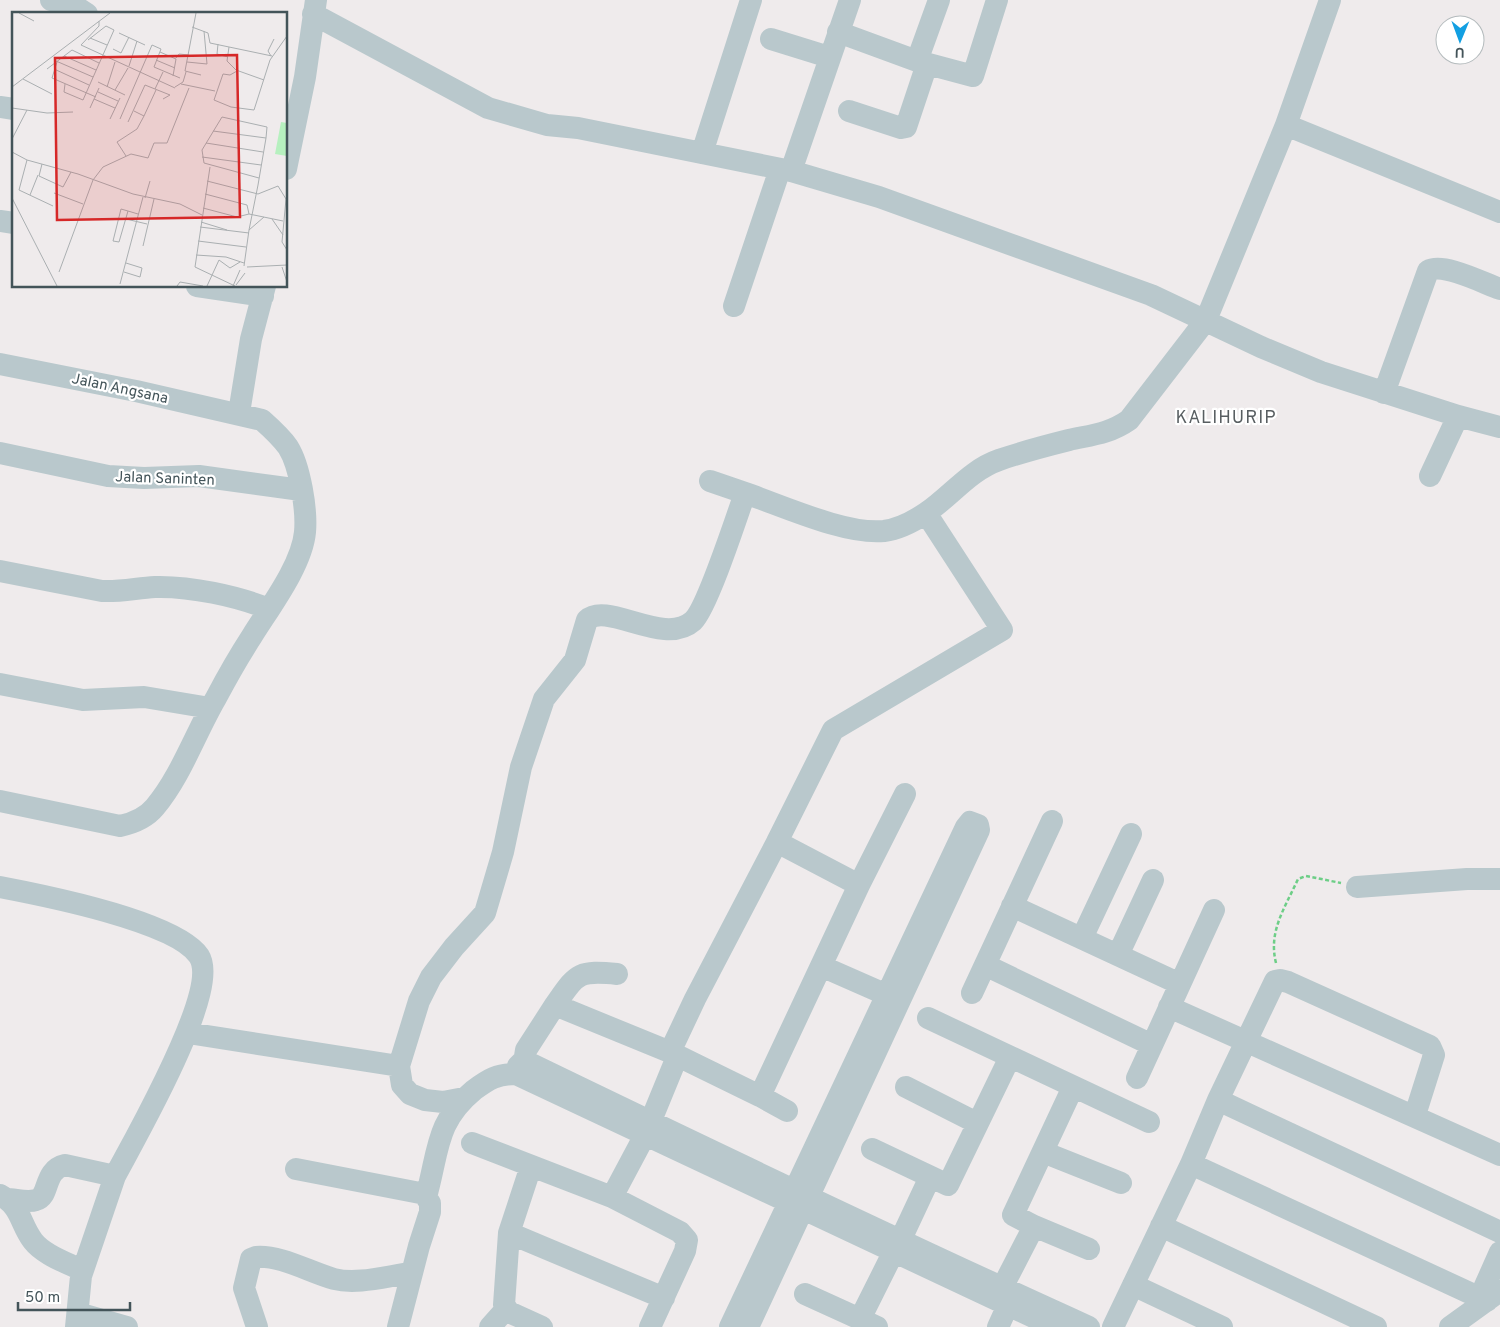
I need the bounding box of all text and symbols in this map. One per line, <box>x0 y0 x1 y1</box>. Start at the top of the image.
inset map <box>12 12 288 288</box>
north arrow <box>1435 15 1485 65</box>
text: U <box>1455 43 1465 60</box>
street label: Jalan Angsana <box>70 370 170 409</box>
district label: KALIHURIP <box>1175 407 1277 430</box>
street label: Jalan Saninten <box>115 468 215 491</box>
scale bar <box>18 1280 130 1312</box>
text: 50 m <box>25 1289 60 1308</box>

